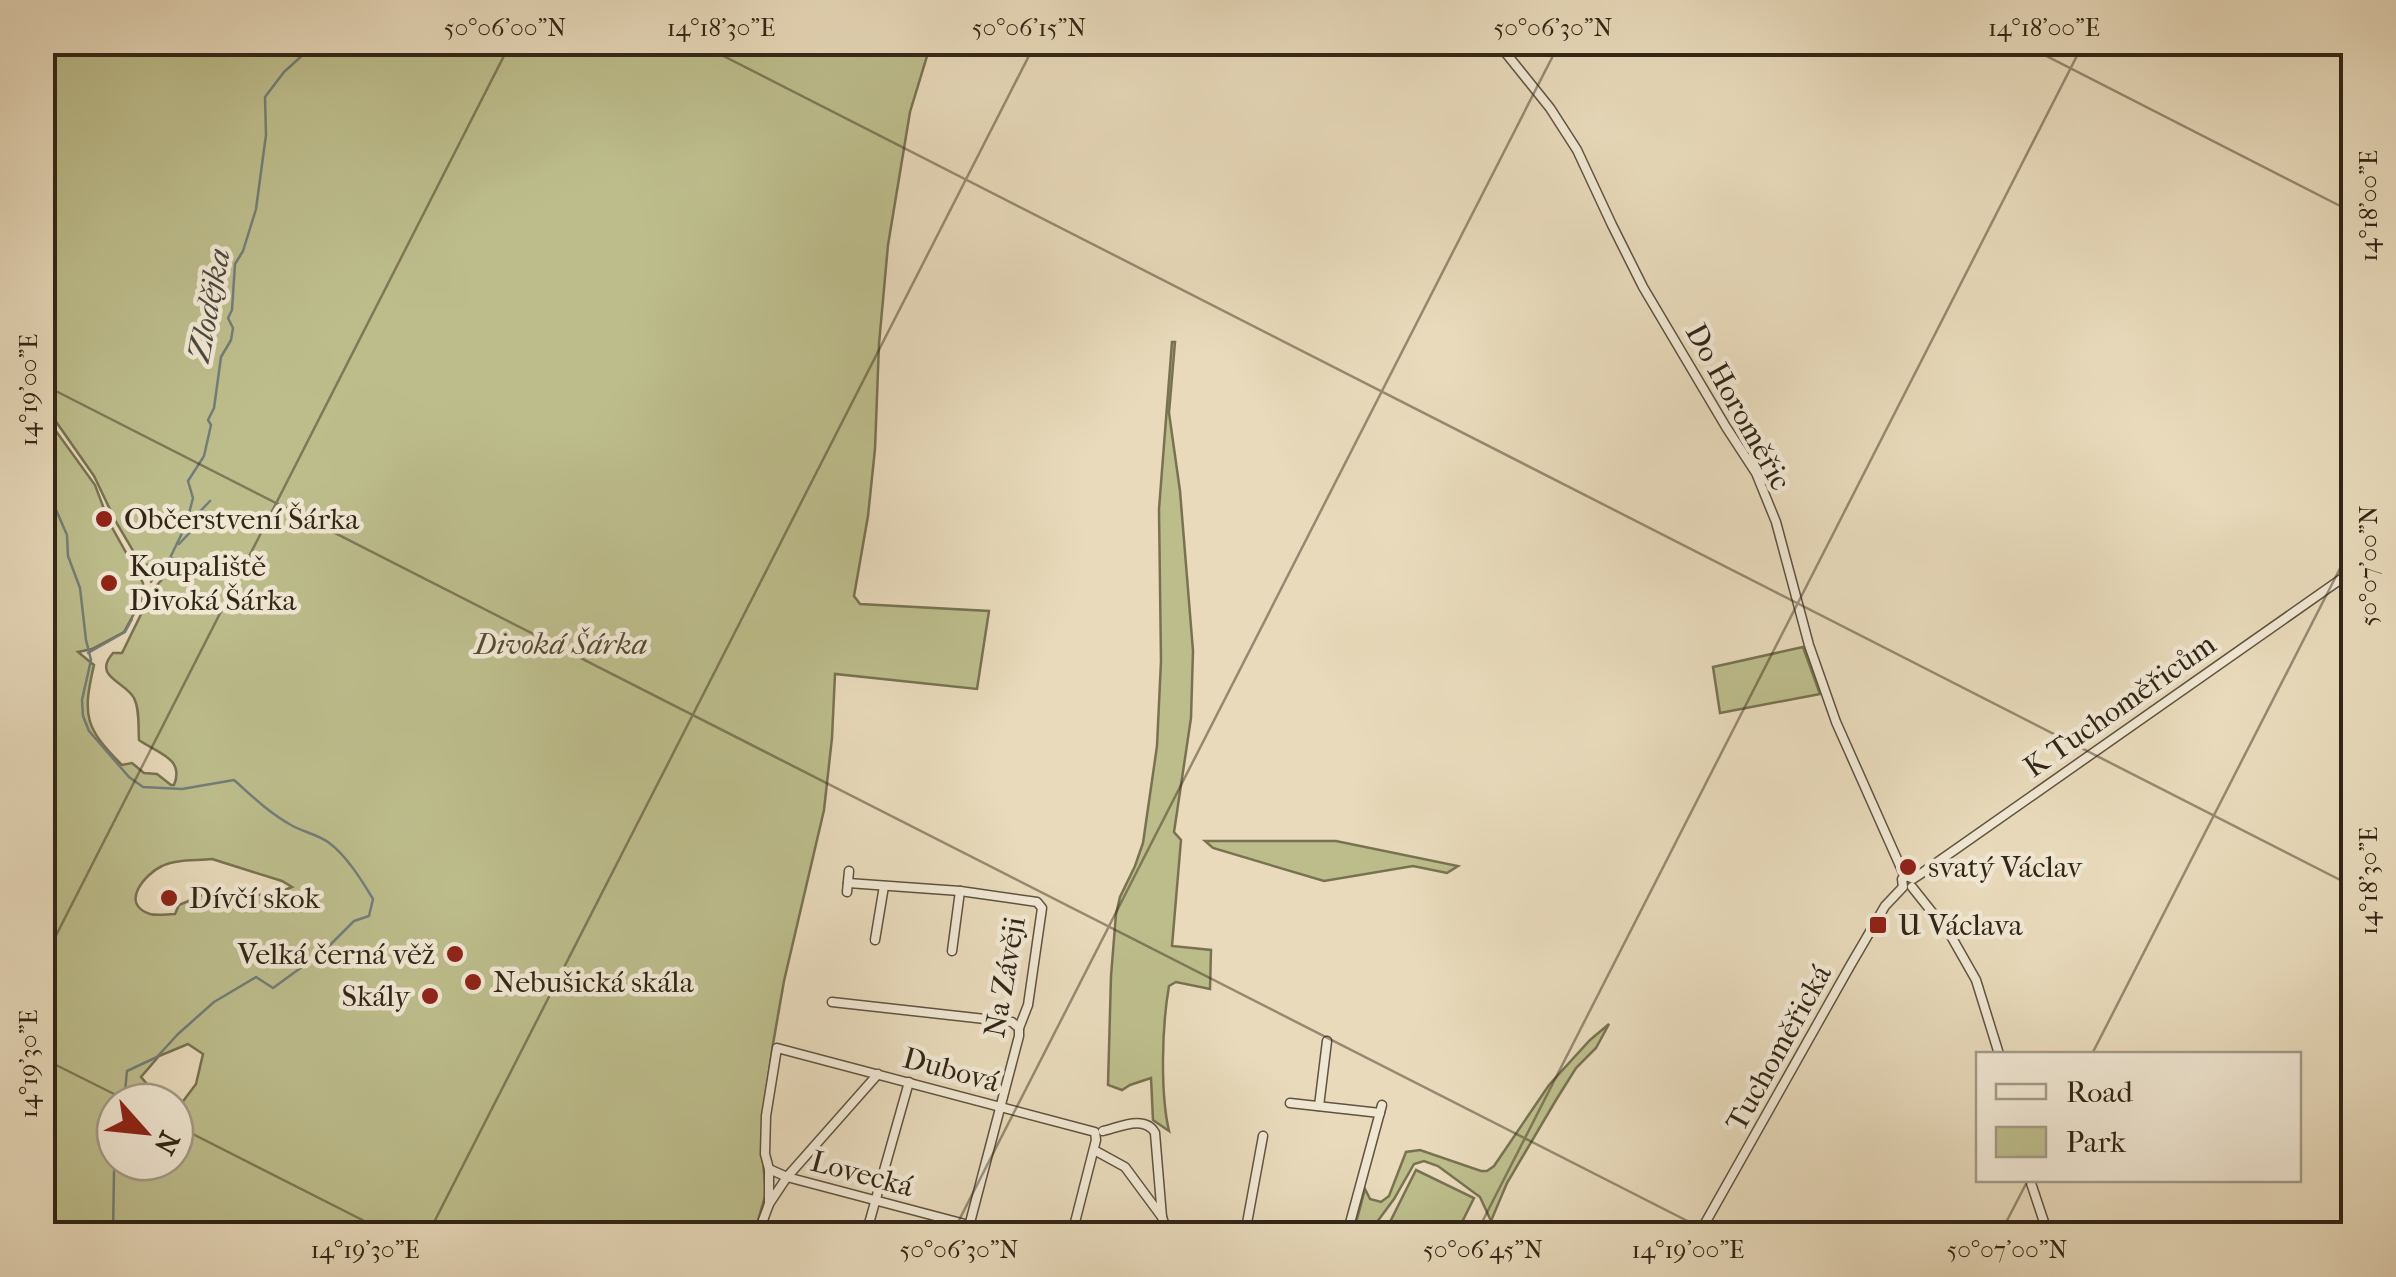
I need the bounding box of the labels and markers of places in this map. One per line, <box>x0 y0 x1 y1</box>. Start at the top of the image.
place label: Občerstvení Šárka <box>124 502 360 537</box>
marker: Občerstvení Šárka <box>93 508 115 530</box>
place label: Koupaliště Divoká Šárka <box>129 549 298 618</box>
marker: Koupaliště Divoká Šárka <box>98 572 120 594</box>
place label: svatý Václav <box>1928 850 2083 885</box>
marker: svatý Václav <box>1897 856 1919 878</box>
place label: Dívčí skok <box>189 881 320 916</box>
marker: Dívčí skok <box>158 887 180 909</box>
place label: U Václava <box>1898 908 2024 943</box>
marker: U Václava <box>1867 914 1889 936</box>
place label: Velká černá věž <box>236 937 435 972</box>
marker: Velká černá věž <box>444 943 466 965</box>
place label: Nebušická skála <box>493 965 695 1000</box>
marker: Nebušická skála <box>462 971 484 993</box>
place label: Skály <box>342 979 411 1014</box>
marker: Skály <box>419 985 441 1007</box>

